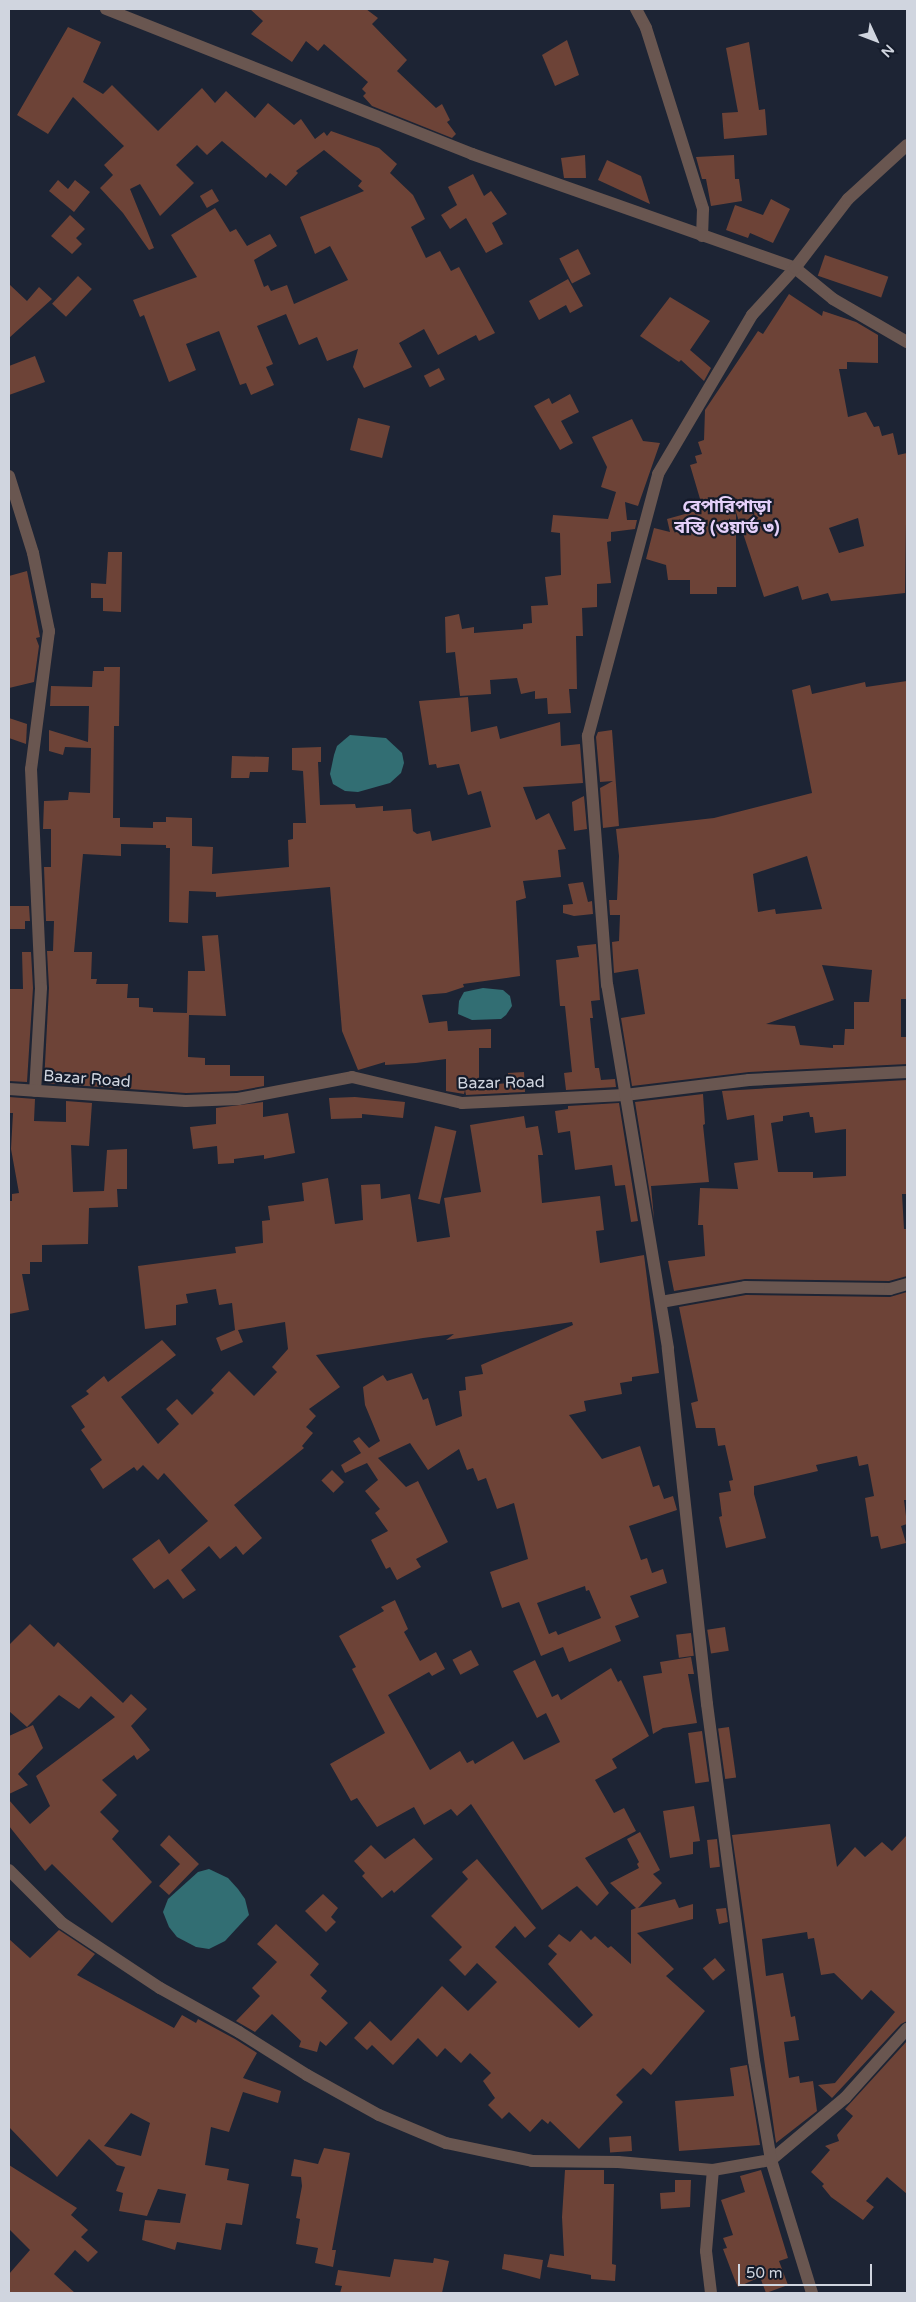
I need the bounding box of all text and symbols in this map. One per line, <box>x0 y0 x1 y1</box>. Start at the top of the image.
north arrow <box>851 15 901 65</box>
text: N <box>877 41 897 60</box>
district label: বেপারিপাড়া বস্তি (ওয়ার্ড ৩) <box>674 496 780 538</box>
street label: Bazar Road <box>43 1066 131 1092</box>
street label: Bazar Road <box>457 1073 545 1093</box>
scale bar <box>741 2254 875 2286</box>
text: 50 m <box>746 2264 783 2282</box>

